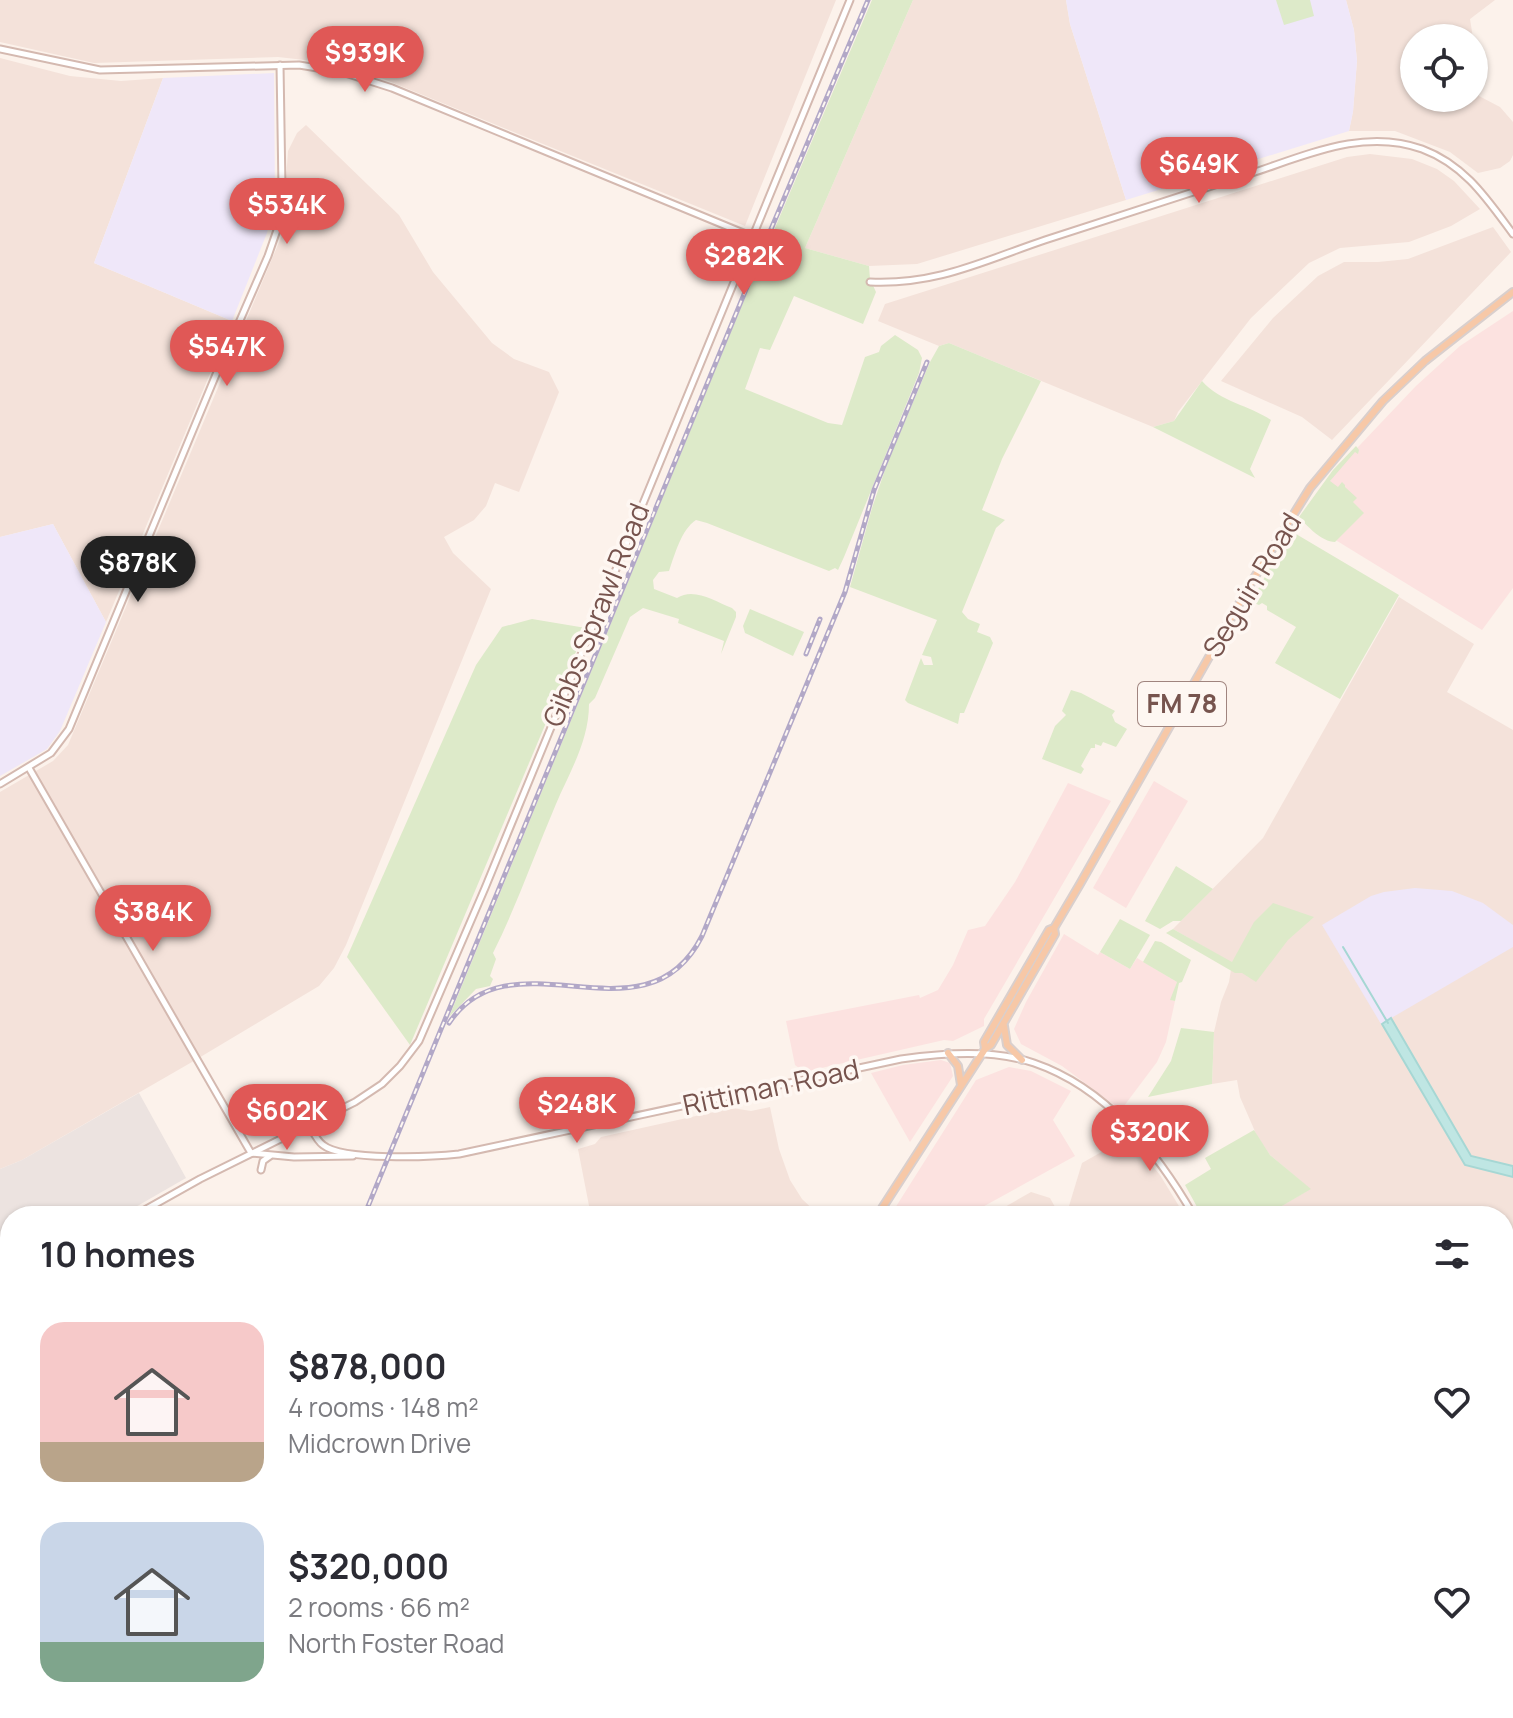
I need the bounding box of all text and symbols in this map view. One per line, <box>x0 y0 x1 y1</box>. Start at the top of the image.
map controls <box>1400 24 1488 112</box>
button: locate <box>1400 24 1488 112</box>
pin: $939K <box>309 26 421 94</box>
text: $939K <box>325 34 405 70</box>
pin: $649K <box>1143 137 1255 205</box>
text: $649K <box>1159 145 1239 181</box>
pin: $534K <box>231 178 343 246</box>
text: $534K <box>247 186 327 222</box>
pin: $282K <box>688 229 800 297</box>
text: $282K <box>704 237 784 273</box>
pin: $547K <box>171 320 283 388</box>
text: $547K <box>188 328 266 364</box>
street label: Gibbs Sprawl Road <box>533 497 657 732</box>
street label: Seguin Road <box>1193 505 1309 664</box>
pin: $878K <box>82 536 194 604</box>
text: $878K <box>99 544 177 580</box>
road number: FM 78 <box>1138 682 1226 726</box>
pin: $384K <box>97 885 209 953</box>
text: $384K <box>113 893 193 929</box>
street label: Rittiman Road <box>679 1049 862 1123</box>
pin: $248K <box>521 1077 633 1145</box>
pin: $602K <box>231 1084 343 1152</box>
text: $248K <box>537 1085 617 1121</box>
text: $602K <box>246 1092 328 1128</box>
pin: $320K <box>1094 1105 1206 1173</box>
text: $320K <box>1110 1113 1190 1149</box>
text: 10 homes <box>40 1231 196 1277</box>
icon: filters <box>1430 1232 1474 1276</box>
text: $878,000 <box>288 1343 447 1389</box>
icon: home <box>104 1354 200 1450</box>
icon: heart <box>1430 1380 1474 1424</box>
text: 4 rooms · 148 m² <box>288 1389 479 1425</box>
text: Midcrown Drive <box>288 1425 471 1461</box>
text: $320,000 <box>288 1543 449 1589</box>
icon: home <box>104 1554 200 1650</box>
icon: heart <box>1430 1580 1474 1624</box>
text: 2 rooms · 66 m² <box>288 1589 470 1625</box>
text: North Foster Road <box>288 1625 505 1661</box>

